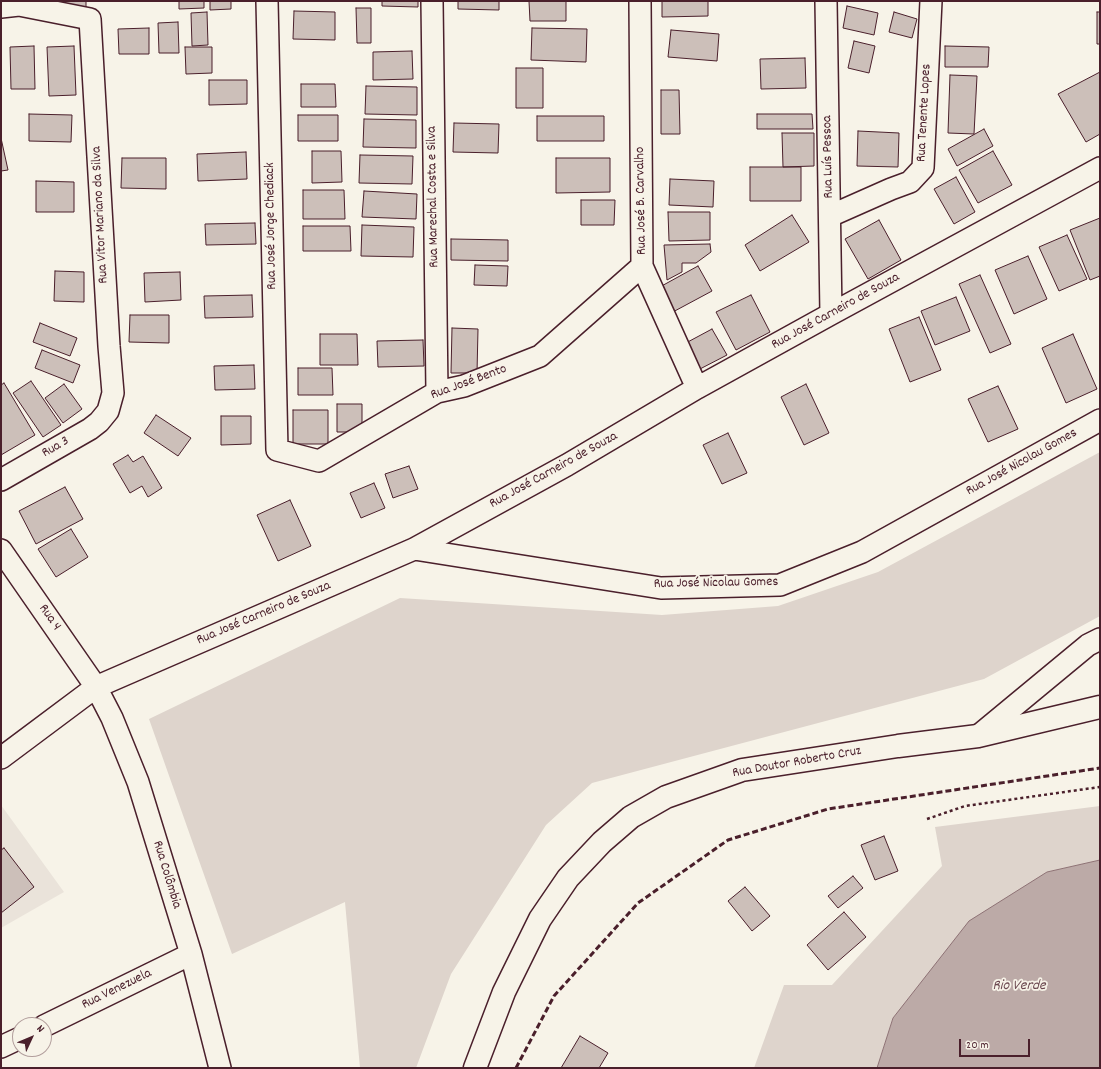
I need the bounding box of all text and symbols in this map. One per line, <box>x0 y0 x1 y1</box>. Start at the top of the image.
street label: Rua Tenente Lopes <box>914 63 936 163</box>
street label: Rua Luís Pessoa <box>820 115 838 199</box>
street label: Rua Marechal Costa e Silva <box>424 126 444 268</box>
street label: Rua Vitor Mariano da Silva <box>89 146 113 284</box>
street label: Rua José B. Carvalho <box>633 147 651 255</box>
street label: Rua José Jorge Chediack <box>262 162 282 290</box>
street label: Rua José Carneiro de Souza <box>769 270 903 354</box>
street label: Rua José Bento <box>429 361 509 405</box>
street label: Rua José Nicolau Gomes <box>963 425 1081 501</box>
street label: Rua José Carneiro de Souza <box>487 429 621 513</box>
street label: Rua 3 <box>39 434 73 462</box>
street label: Rua José Nicolau Gomes <box>654 575 778 593</box>
street label: Rua José Carneiro de Souza <box>195 578 333 650</box>
street label: Rua 4 <box>34 602 64 634</box>
street label: Rua Doutor Roberto Cruz <box>731 743 863 783</box>
street label: Rua Colômbia <box>148 839 184 911</box>
street label: Rua Venezuela <box>79 966 155 1014</box>
water label: Rio Verde <box>992 978 1046 996</box>
north arrow <box>12 1017 52 1057</box>
text: N <box>32 1022 48 1037</box>
scale bar <box>961 1031 1032 1057</box>
text: 20 m <box>966 1037 989 1054</box>

